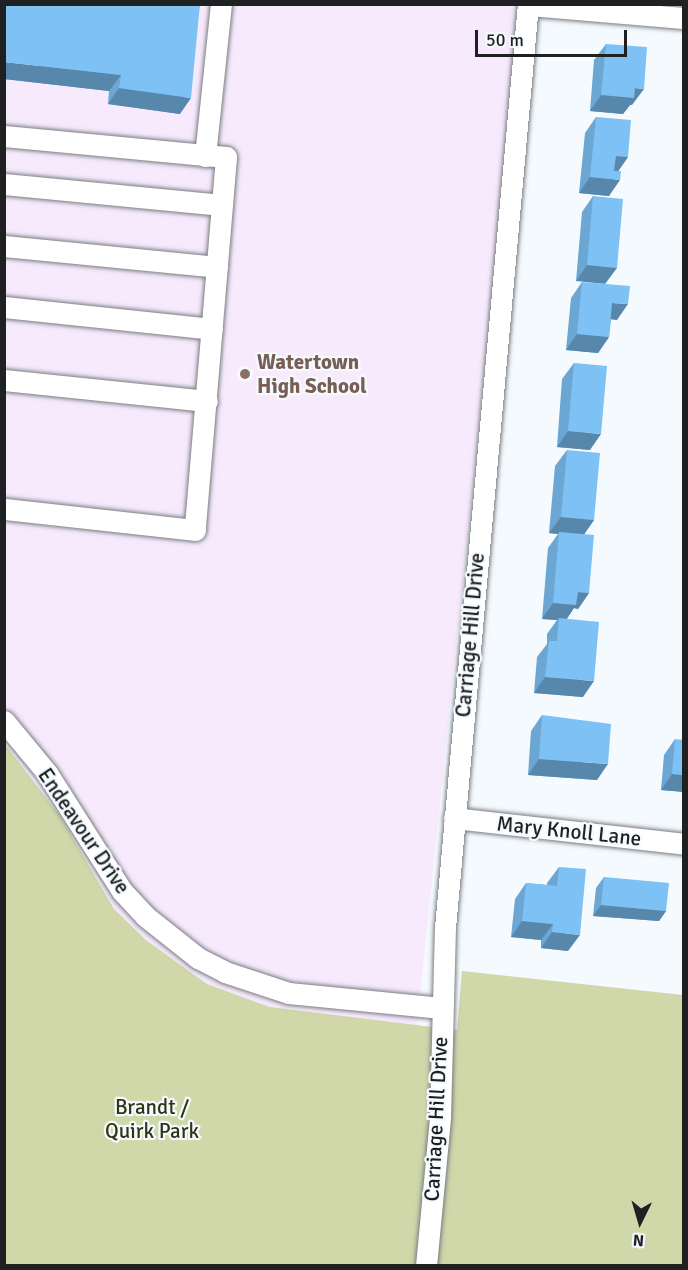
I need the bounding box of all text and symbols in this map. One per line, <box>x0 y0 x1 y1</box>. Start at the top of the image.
scale bar <box>478 18 630 56</box>
text: 50 m <box>486 29 524 51</box>
place label: Watertown High School <box>257 349 367 399</box>
marker: Watertown High School <box>238 367 252 381</box>
street label: Carriage Hill Drive <box>450 552 490 718</box>
street label: Endeavour Drive <box>33 763 135 899</box>
street label: Mary Knoll Lane <box>495 811 643 851</box>
street label: Carriage Hill Drive <box>419 1036 453 1202</box>
park label: Brandt / Quirk Park <box>105 1094 199 1144</box>
north arrow <box>610 1192 670 1252</box>
text: N <box>632 1229 645 1250</box>

